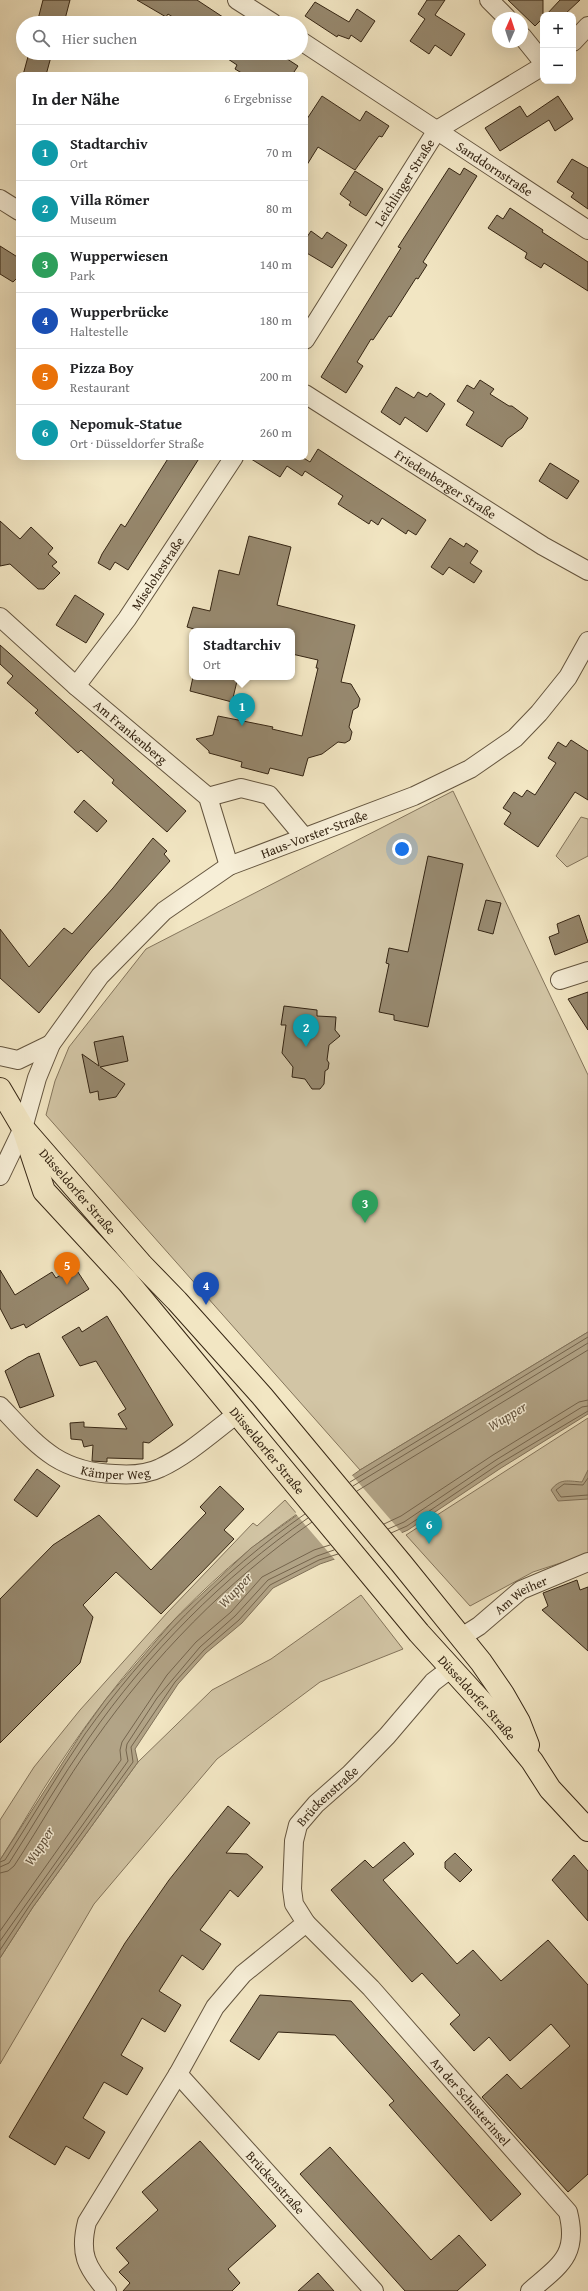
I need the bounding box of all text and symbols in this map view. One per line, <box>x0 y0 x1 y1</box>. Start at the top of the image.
north arrow <box>492 12 528 48</box>
map controls <box>540 12 576 84</box>
button: + <box>540 12 576 48</box>
search box <box>16 16 308 60</box>
icon: search <box>30 27 52 49</box>
text: Hier suchen <box>62 28 137 49</box>
button: − <box>540 48 576 84</box>
text: In der Nähe <box>32 86 120 111</box>
text: 6 Ergebnisse <box>224 89 292 108</box>
text: Stadtarchiv <box>70 133 148 154</box>
street label: Leichlinger Straße <box>369 135 439 230</box>
street label: Sanddornstraße <box>453 136 537 201</box>
text: 1 <box>42 143 48 162</box>
text: 70 m <box>266 143 292 162</box>
text: Ort <box>70 154 88 173</box>
text: Villa Römer <box>70 189 149 210</box>
text: 2 <box>42 199 48 218</box>
text: 80 m <box>266 199 292 218</box>
text: Museum <box>70 210 117 229</box>
text: Wupperwiesen <box>70 245 168 266</box>
text: 3 <box>42 255 48 274</box>
text: 140 m <box>260 255 292 274</box>
text: Park <box>70 266 95 285</box>
text: Wupperbrücke <box>70 301 169 322</box>
text: 4 <box>42 311 48 330</box>
text: 180 m <box>260 311 292 330</box>
text: Haltestelle <box>70 322 128 341</box>
text: Pizza Boy <box>70 357 134 378</box>
text: 5 <box>42 367 48 386</box>
text: 200 m <box>260 367 292 386</box>
text: Restaurant <box>70 378 130 397</box>
text: Nepomuk-Statue <box>70 413 182 434</box>
text: 6 <box>42 423 48 442</box>
text: 260 m <box>260 423 292 442</box>
text: Ort · Düsseldorfer Straße <box>70 434 204 453</box>
street label: Friedenberger Straße <box>391 444 500 523</box>
street label: Miselohestraße <box>126 533 188 614</box>
popup <box>189 628 295 680</box>
text: Stadtarchiv <box>203 634 281 655</box>
text: Ort <box>203 655 221 674</box>
pin: 1 <box>229 693 255 726</box>
street label: Am Frankenberg <box>90 695 172 769</box>
street label: Haus-Vorster-Straße <box>258 805 370 863</box>
your location <box>392 839 412 859</box>
pin: 2 <box>293 1014 319 1047</box>
street label: Düsseldorfer Straße <box>35 1144 121 1238</box>
pin: 3 <box>352 1190 378 1223</box>
pin: 5 <box>54 1252 80 1285</box>
pin: 4 <box>193 1272 219 1305</box>
water label: Wupper <box>484 1396 531 1435</box>
street label: Düsseldorfer Straße <box>226 1403 310 1498</box>
street label: Kämper Weg <box>79 1460 152 1484</box>
pin: 6 <box>416 1511 442 1544</box>
water label: Wupper <box>213 1567 257 1612</box>
street label: Am Weiher <box>490 1570 551 1619</box>
street label: Düsseldorfer Straße <box>434 1651 521 1744</box>
street label: Brückenstraße <box>292 1761 363 1830</box>
water label: Wupper <box>19 1822 59 1869</box>
street label: An der Schusterinsel <box>426 2053 515 2150</box>
street label: Brückenstraße <box>242 2146 310 2218</box>

